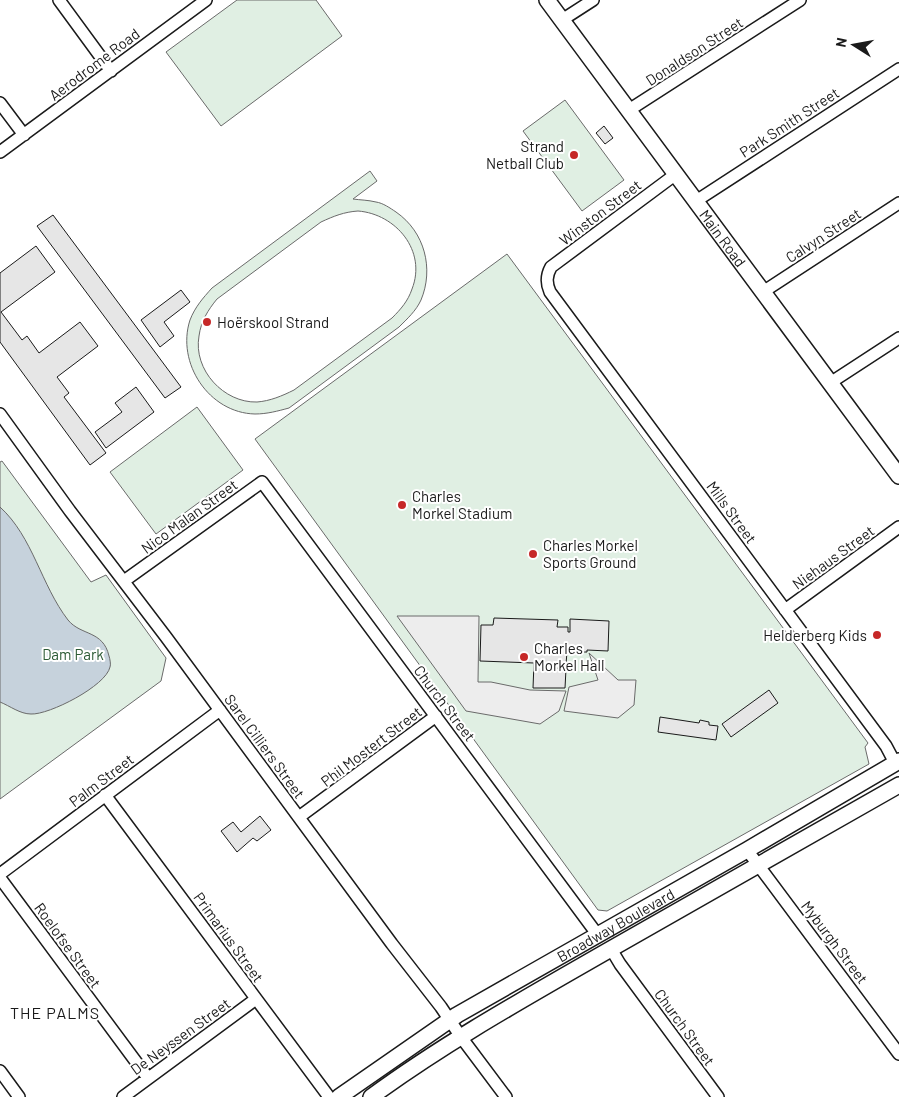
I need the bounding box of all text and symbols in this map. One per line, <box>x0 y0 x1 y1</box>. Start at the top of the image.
street label: Donaldson Street <box>642 13 746 89</box>
north arrow <box>829 20 879 70</box>
street label: Aerodrome Road <box>45 24 143 104</box>
text: N <box>832 36 850 49</box>
street label: Park Smith Street <box>736 83 842 161</box>
place label: Strand Netball Club <box>486 137 564 172</box>
marker: Strand Netball Club <box>568 149 580 161</box>
street label: Winston Street <box>556 175 644 249</box>
street label: Calvyn Street <box>782 204 864 266</box>
street label: Main Road <box>696 206 750 270</box>
place label: Hoërskool Strand <box>217 313 329 331</box>
marker: Hoërskool Strand <box>201 316 213 328</box>
street label: Nico Malan Street <box>137 475 241 557</box>
street label: Mills Street <box>703 477 761 547</box>
place label: Charles Morkel Stadium <box>412 487 512 522</box>
marker: Charles Morkel Stadium <box>396 499 408 511</box>
street label: Niehaus Street <box>789 521 877 593</box>
place label: Charles Morkel Sports Ground <box>543 536 638 571</box>
marker: Charles Morkel Sports Ground <box>527 548 539 560</box>
place label: Helderberg Kids <box>763 626 867 644</box>
marker: Helderberg Kids <box>871 629 883 641</box>
place label: Charles Morkel Hall <box>534 639 604 674</box>
park label: Dam Park <box>42 645 104 663</box>
marker: Charles Morkel Hall <box>518 651 530 663</box>
street label: Church Street <box>411 661 479 745</box>
street label: Sarel Cilliers Street <box>221 690 309 802</box>
street label: Phil Mostert Street <box>317 702 425 790</box>
street label: Palm Street <box>65 750 137 810</box>
street label: Broadway Boulevard <box>554 884 677 965</box>
street label: Primarius Street <box>190 889 268 985</box>
street label: Myburgh Street <box>798 897 872 987</box>
street label: Roelofse Street <box>31 899 105 991</box>
street label: Church Street <box>651 985 719 1069</box>
street label: De Neyssen Street <box>127 994 233 1078</box>
district label: THE PALMS <box>10 1003 100 1022</box>

